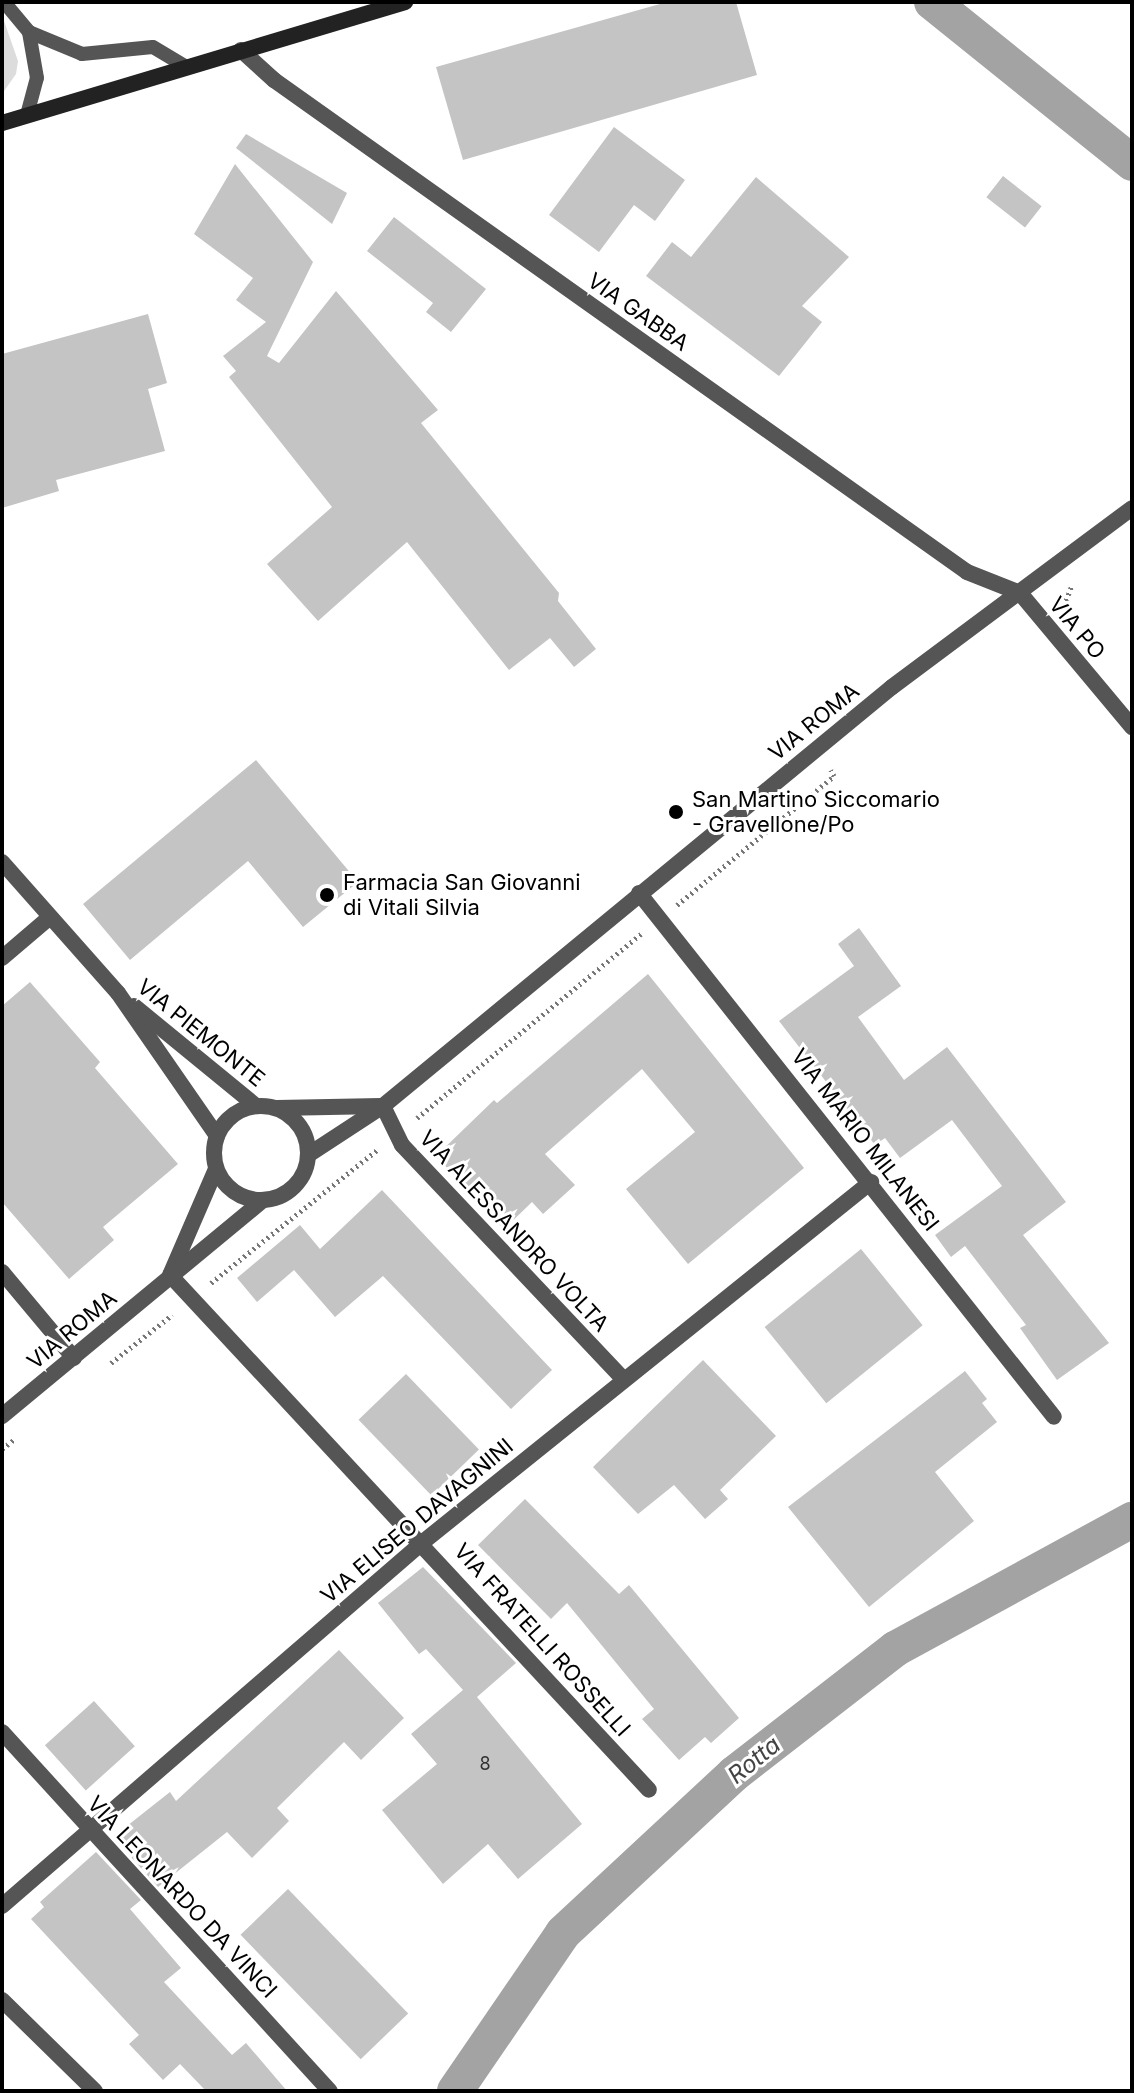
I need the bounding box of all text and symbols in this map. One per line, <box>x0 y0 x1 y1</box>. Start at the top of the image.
street label: VIA GABBA <box>582 267 694 357</box>
street label: VIA PO <box>1043 591 1111 665</box>
street label: VIA ROMA <box>764 678 864 766</box>
place label: San Martino Siccomario - Gravellone/Po <box>692 786 940 838</box>
marker: San Martino Siccomario - Gravellone/Po <box>667 803 685 821</box>
place label: Farmacia San Giovanni di Vitali Silvia <box>343 869 581 920</box>
marker: Farmacia San Giovanni di Vitali Silvia <box>318 886 336 904</box>
street label: VIA PIEMONTE <box>132 974 270 1092</box>
street label: VIA MARIO MILANESI <box>786 1044 944 1236</box>
street label: VIA ALESSANDRO VOLTA <box>414 1125 614 1337</box>
street label: VIA ROMA <box>22 1285 122 1375</box>
street label: VIA ELISEO DAVAGNINI <box>316 1433 518 1609</box>
street label: VIA FRATELLI ROSSELLI <box>448 1538 636 1742</box>
water label: Rotta <box>722 1730 786 1790</box>
house number: 8 <box>479 1753 491 1775</box>
street label: VIA LEONARDO DA VINCI <box>82 1791 282 2003</box>

